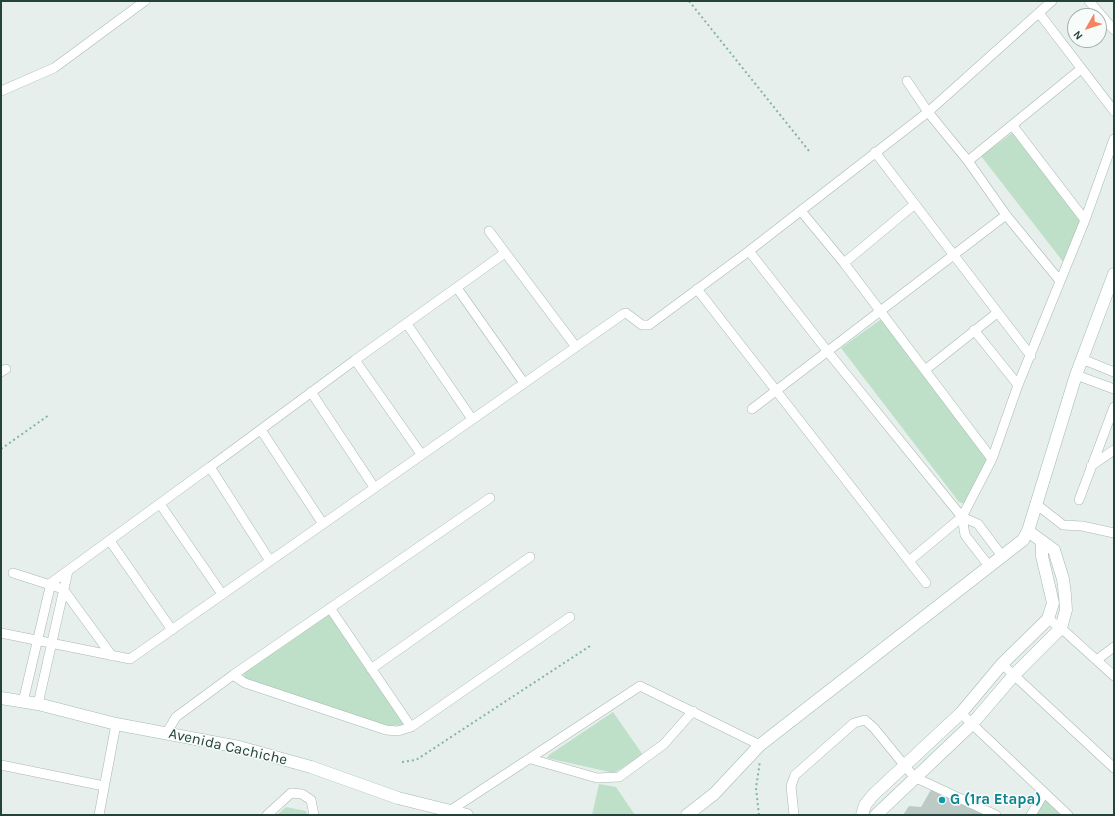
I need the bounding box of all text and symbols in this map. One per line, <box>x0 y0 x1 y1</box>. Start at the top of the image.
north arrow <box>1067 8 1107 48</box>
text: N <box>1071 28 1086 42</box>
street label: Avenida Cachiche <box>167 725 289 769</box>
place label: G (1ra Etapa) <box>950 791 1041 809</box>
marker: G (1ra Etapa) <box>937 795 947 805</box>

